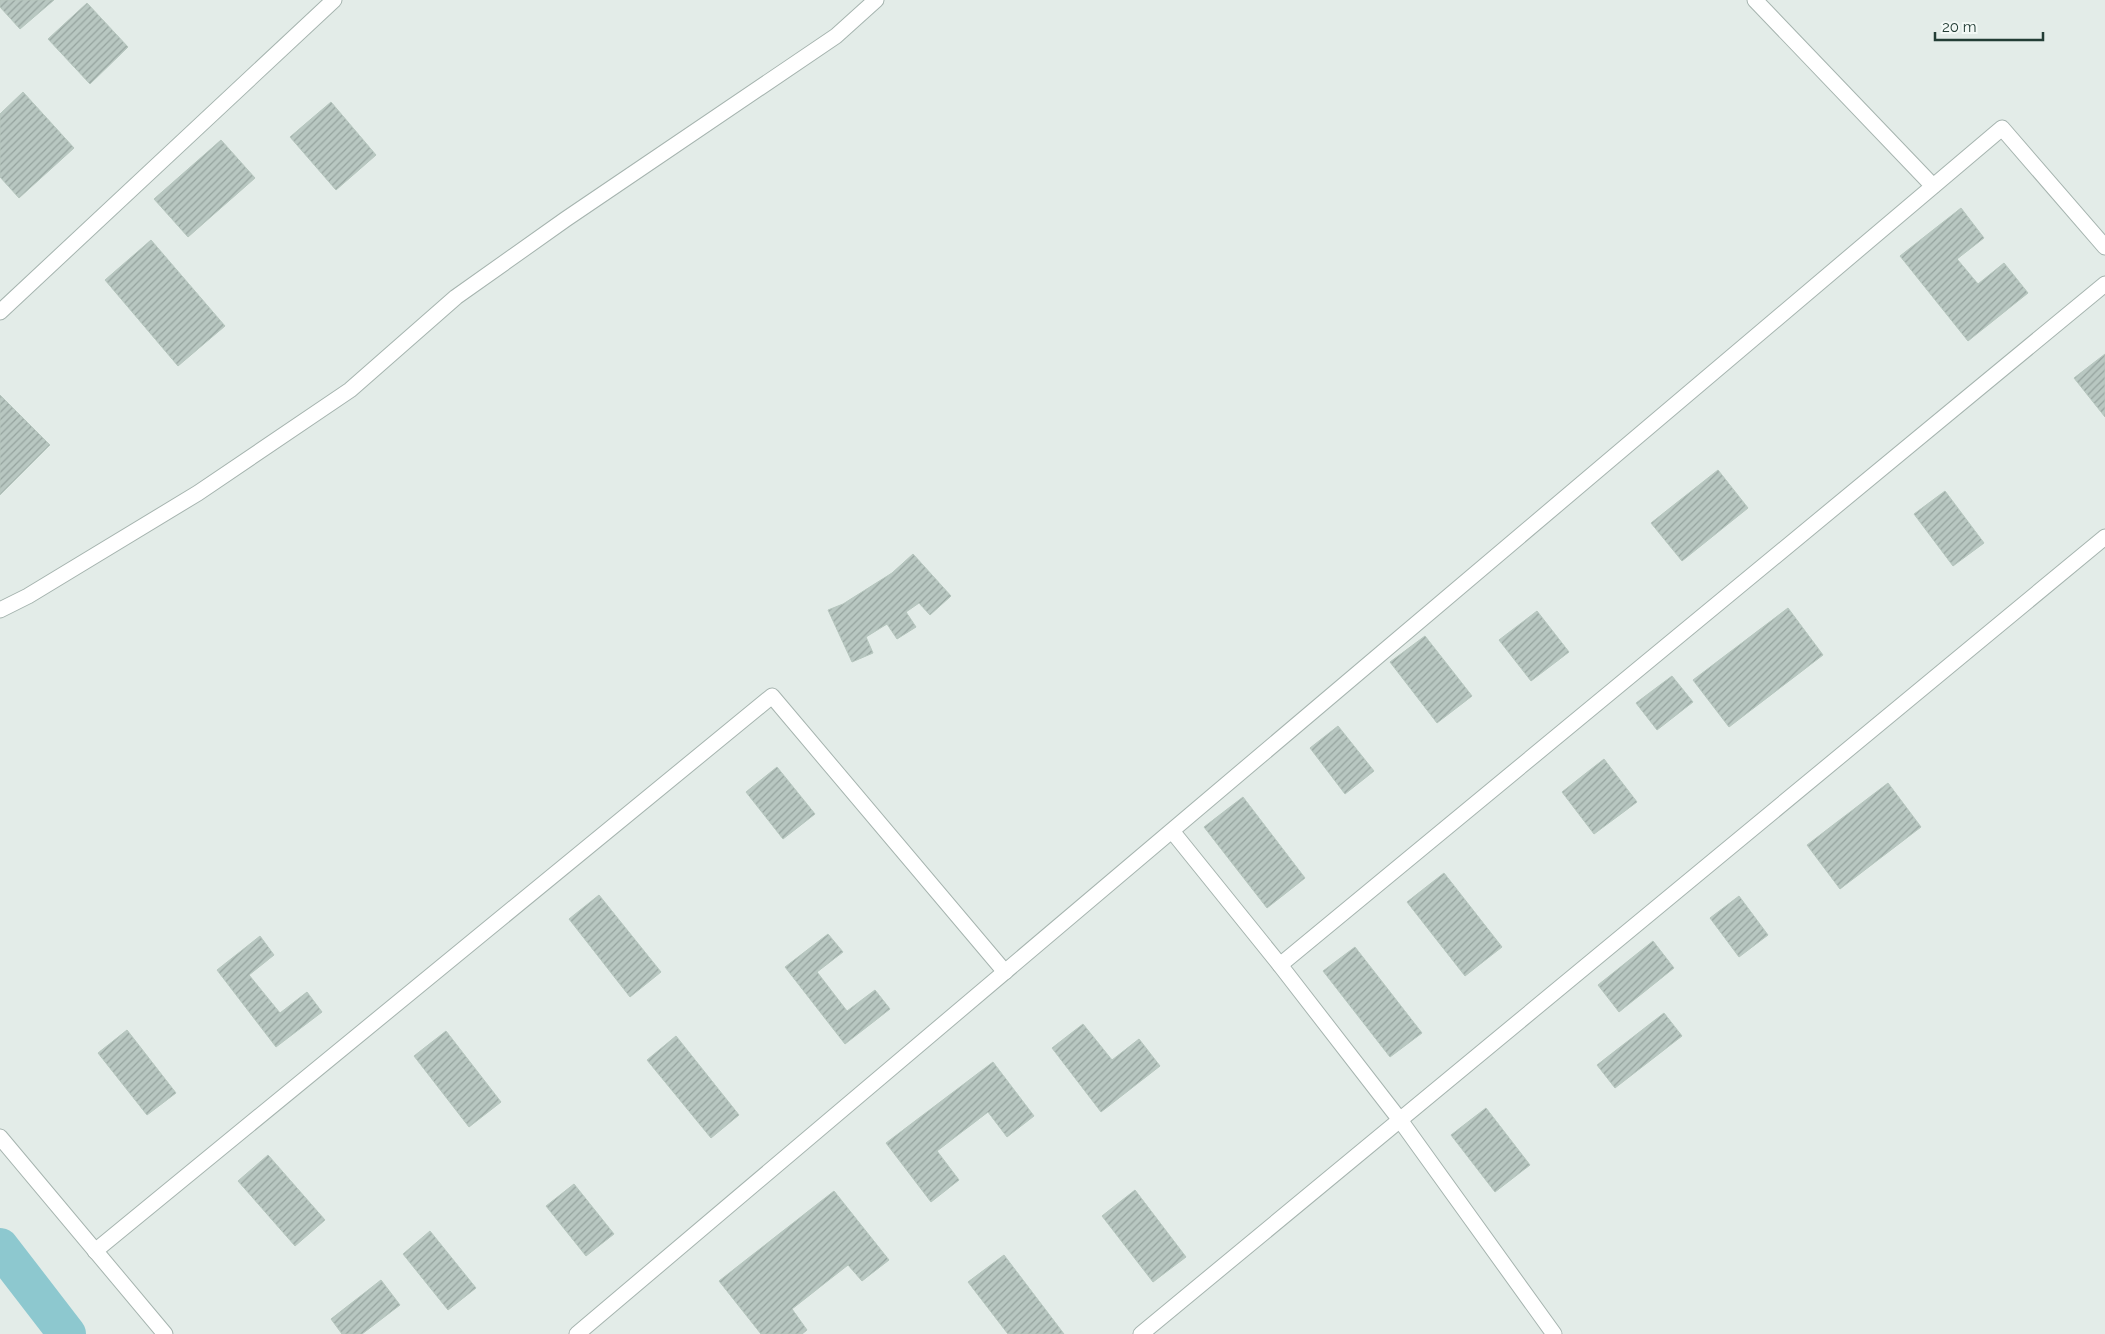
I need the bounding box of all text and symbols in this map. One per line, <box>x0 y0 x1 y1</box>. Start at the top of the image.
scale bar <box>1935 10 2042 42</box>
text: 20 m <box>1942 18 1977 36</box>

